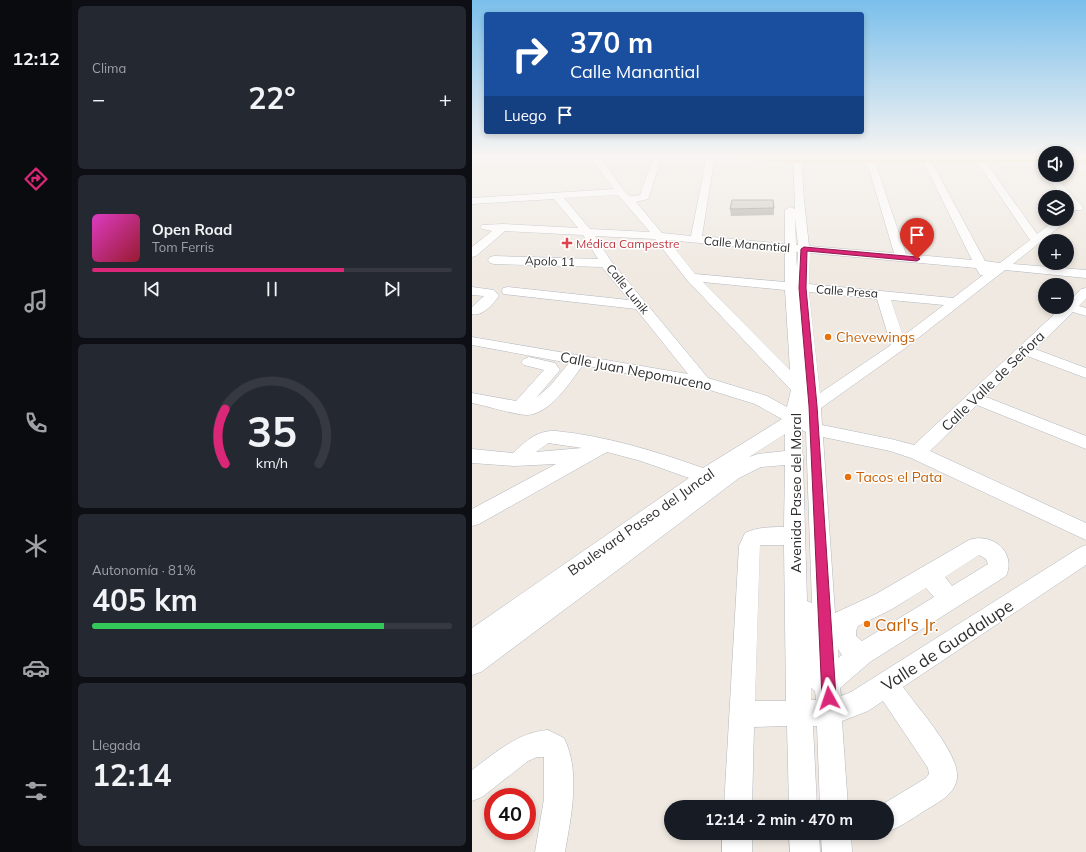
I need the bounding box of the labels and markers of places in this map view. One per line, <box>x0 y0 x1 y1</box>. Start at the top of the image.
pin <box>900 218 934 259</box>
place label: Médica Campestre <box>576 236 679 251</box>
marker: Médica Campestre <box>561 237 573 249</box>
place label: Chevewings <box>836 328 915 346</box>
marker: Chevewings <box>823 332 833 342</box>
place label: Tacos el Pata <box>856 468 942 486</box>
marker: Tacos el Pata <box>843 472 853 482</box>
place label: Carl's Jr. <box>875 614 939 636</box>
marker: Carl's Jr. <box>862 619 872 629</box>

